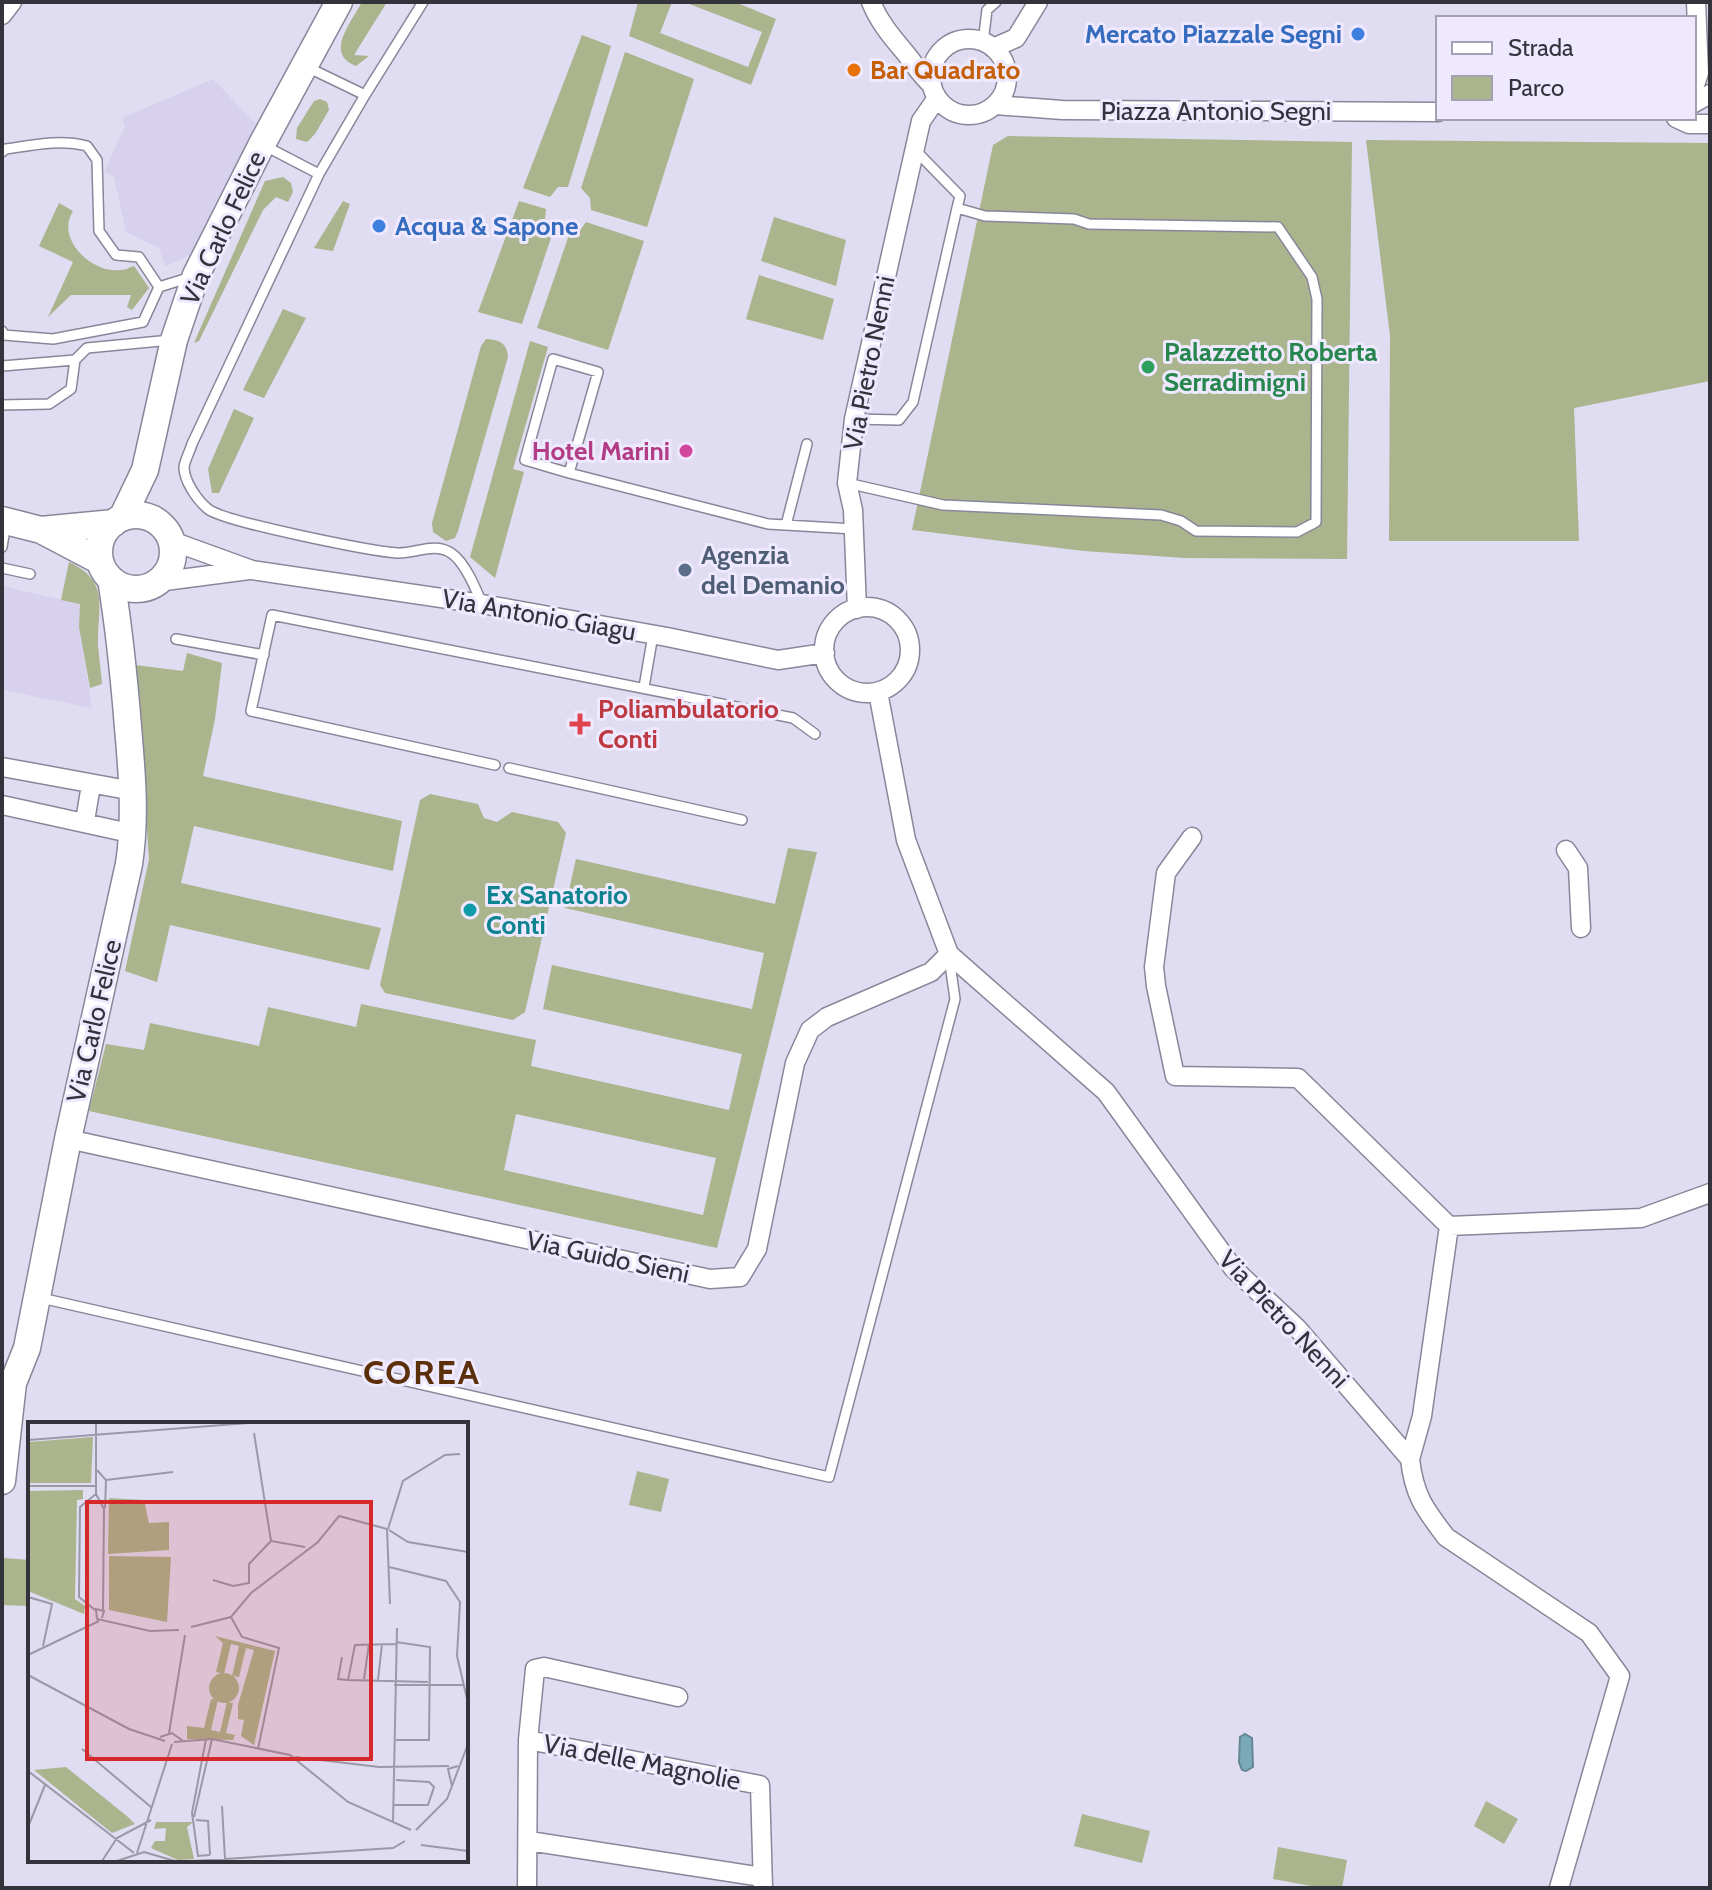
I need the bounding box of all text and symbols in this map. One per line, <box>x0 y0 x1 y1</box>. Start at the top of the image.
legend <box>1436 16 1696 120</box>
place label: Mercato Piazzale Segni <box>1085 18 1342 50</box>
marker: Mercato Piazzale Segni <box>1349 25 1367 43</box>
text: Strada <box>1508 33 1574 62</box>
place label: Bar Quadrato <box>870 54 1021 86</box>
marker: Bar Quadrato <box>845 61 863 79</box>
text: Parco <box>1508 73 1564 102</box>
street label: Piazza Antonio Segni <box>1101 95 1331 127</box>
street label: Via Carlo Felice <box>173 146 273 310</box>
place label: Acqua & Sapone <box>395 210 578 242</box>
marker: Acqua & Sapone <box>370 217 388 235</box>
street label: Via Pietro Nenni <box>836 273 902 453</box>
place label: Palazzetto Roberta Serradimigni <box>1164 336 1378 398</box>
marker: Palazzetto Roberta Serradimigni <box>1139 358 1157 376</box>
place label: Hotel Marini <box>532 435 670 467</box>
marker: Hotel Marini <box>677 442 695 460</box>
place label: Agenzia del Demanio <box>701 539 845 601</box>
marker: Agenzia del Demanio <box>676 561 694 579</box>
street label: Via Antonio Giagu <box>440 582 638 648</box>
place label: Poliambulatorio Conti <box>598 693 779 755</box>
marker: Poliambulatorio Conti <box>569 713 591 735</box>
place label: Ex Sanatorio Conti <box>486 879 628 941</box>
marker: Ex Sanatorio Conti <box>461 901 479 919</box>
street label: Via Carlo Felice <box>60 936 128 1106</box>
street label: Via Guido Sieni <box>524 1224 692 1290</box>
street label: Via Pietro Nenni <box>1212 1243 1356 1395</box>
district label: COREA <box>363 1351 481 1393</box>
inset map <box>28 1422 468 1862</box>
street label: Via delle Magnolie <box>541 1727 743 1797</box>

